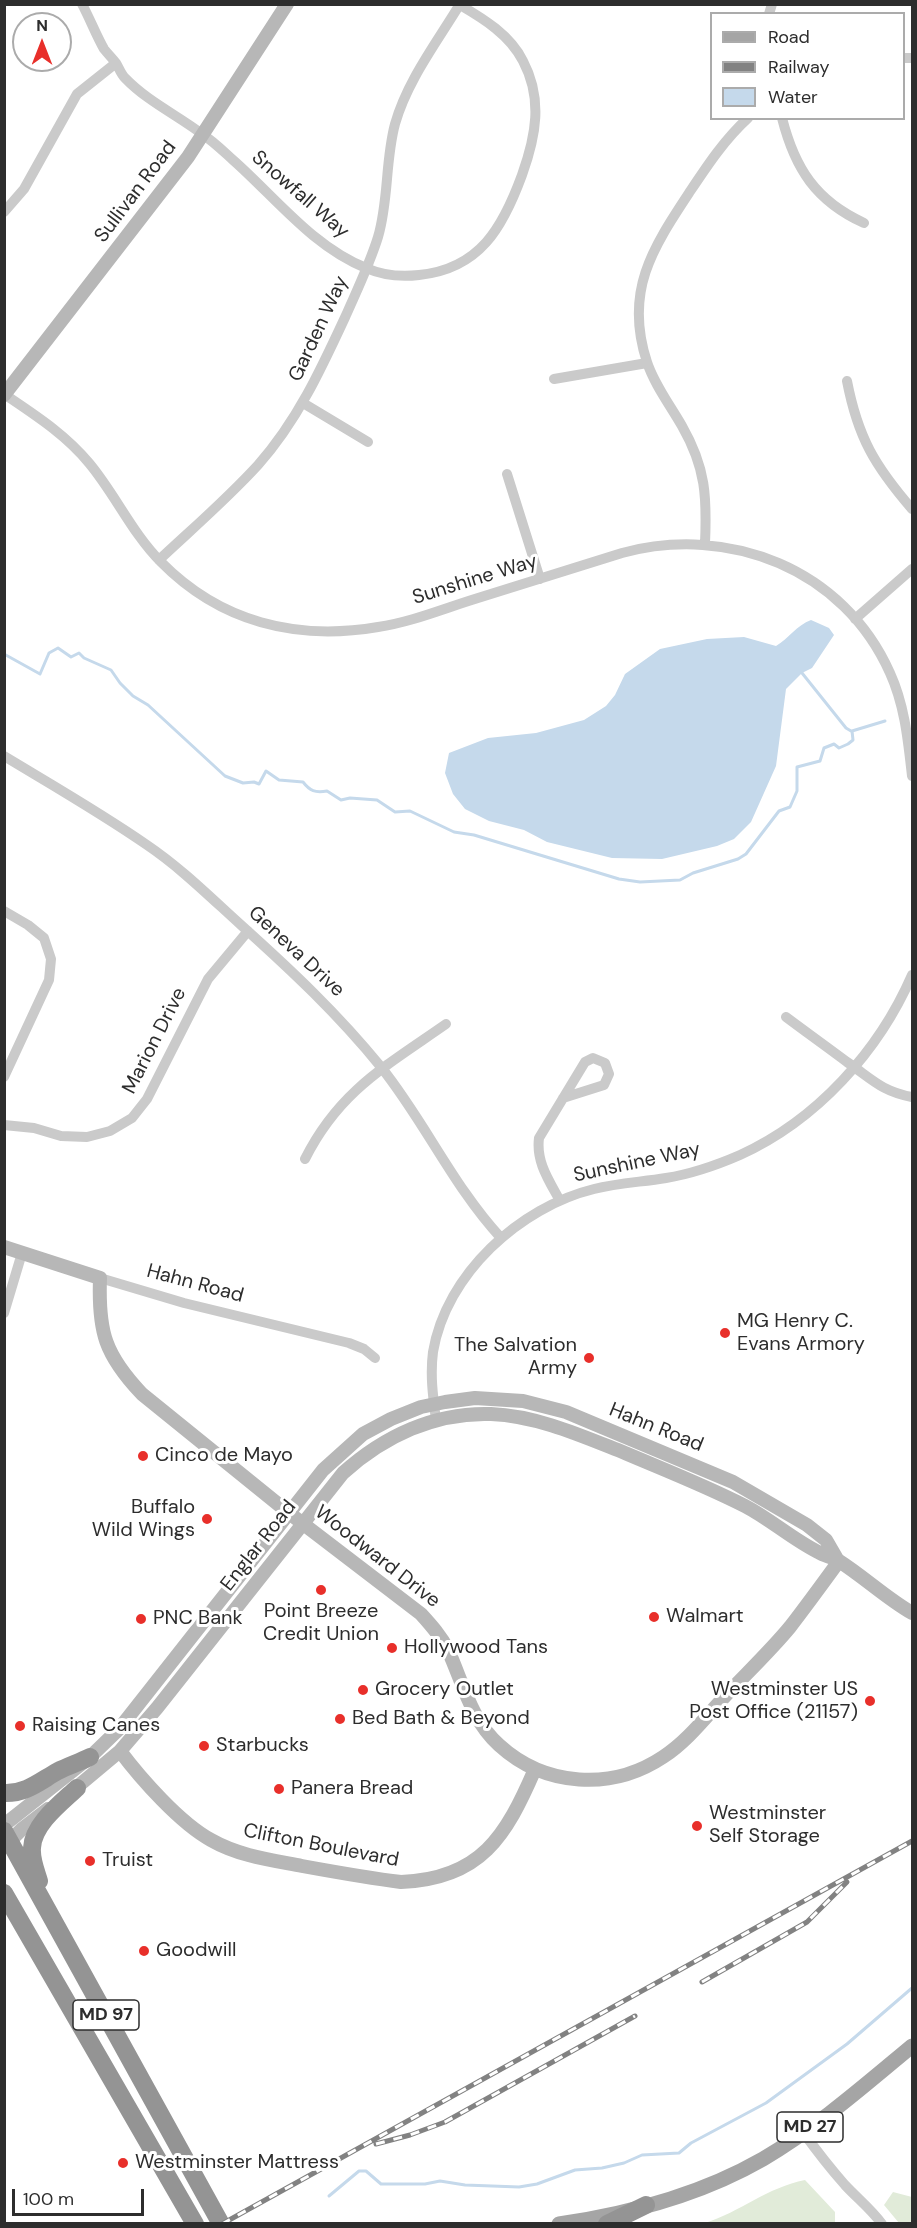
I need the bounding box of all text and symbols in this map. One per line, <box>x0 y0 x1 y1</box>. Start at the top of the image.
north arrow <box>12 12 72 72</box>
legend <box>710 12 905 120</box>
text: N <box>36 15 48 36</box>
text: Road <box>768 25 810 49</box>
text: Railway <box>768 55 830 79</box>
text: Water <box>768 85 818 109</box>
street label: Sullivan Road <box>90 136 182 248</box>
street label: Snowfall Way <box>246 146 354 244</box>
street label: Garden Way <box>284 272 354 386</box>
street label: Sunshine Way <box>410 550 540 610</box>
street label: Geneva Drive <box>243 901 349 1003</box>
street label: Marion Drive <box>118 984 192 1098</box>
street label: Sunshine Way <box>571 1138 703 1188</box>
street label: Hahn Road <box>144 1260 246 1308</box>
place label: MG Henry C. Evans Armory <box>737 1310 865 1357</box>
marker: MG Henry C. Evans Armory <box>718 1326 732 1340</box>
place label: The Salvation Army <box>454 1334 577 1381</box>
marker: The Salvation Army <box>582 1351 596 1365</box>
street label: Hahn Road <box>605 1398 707 1458</box>
place label: Cinco de Mayo <box>155 1444 293 1468</box>
marker: Cinco de Mayo <box>136 1449 150 1463</box>
place label: Buffalo Wild Wings <box>92 1496 195 1543</box>
street label: Englar Road <box>216 1496 302 1596</box>
street label: Woodward Drive <box>309 1501 445 1613</box>
marker: Buffalo Wild Wings <box>200 1512 214 1526</box>
marker: Point Breeze Credit Union <box>314 1583 328 1597</box>
place label: Point Breeze Credit Union <box>263 1600 379 1647</box>
place label: Walmart <box>666 1605 744 1629</box>
place label: PNC Bank <box>153 1607 243 1631</box>
marker: Walmart <box>647 1610 661 1624</box>
marker: PNC Bank <box>134 1612 148 1626</box>
place label: Hollywood Tans <box>404 1636 548 1660</box>
marker: Hollywood Tans <box>385 1641 399 1655</box>
place label: Grocery Outlet <box>375 1678 514 1702</box>
place label: Westminster US Post Office (21157) <box>689 1678 858 1725</box>
marker: Grocery Outlet <box>356 1683 370 1697</box>
marker: Westminster US Post Office (21157) <box>863 1694 877 1708</box>
place label: Bed Bath & Beyond <box>352 1707 530 1731</box>
marker: Bed Bath & Beyond <box>333 1712 347 1726</box>
place label: Raising Canes <box>32 1714 160 1738</box>
marker: Raising Canes <box>13 1719 27 1733</box>
place label: Starbucks <box>216 1734 309 1758</box>
marker: Starbucks <box>197 1739 211 1753</box>
place label: Panera Bread <box>291 1777 413 1801</box>
marker: Panera Bread <box>272 1782 286 1796</box>
place label: Westminster Self Storage <box>709 1802 826 1849</box>
street label: Clifton Boulevard <box>241 1819 401 1873</box>
marker: Westminster Self Storage <box>690 1819 704 1833</box>
place label: Truist <box>102 1849 153 1873</box>
marker: Truist <box>83 1854 97 1868</box>
place label: Goodwill <box>156 1939 236 1963</box>
marker: Goodwill <box>137 1944 151 1958</box>
road number: MD 97 <box>73 2000 139 2030</box>
road number: MD 27 <box>777 2112 843 2142</box>
place label: Westminster Mattress <box>135 2151 339 2175</box>
marker: Westminster Mattress <box>116 2156 130 2170</box>
scale bar <box>15 2177 147 2215</box>
text: 100 m <box>23 2187 74 2211</box>

